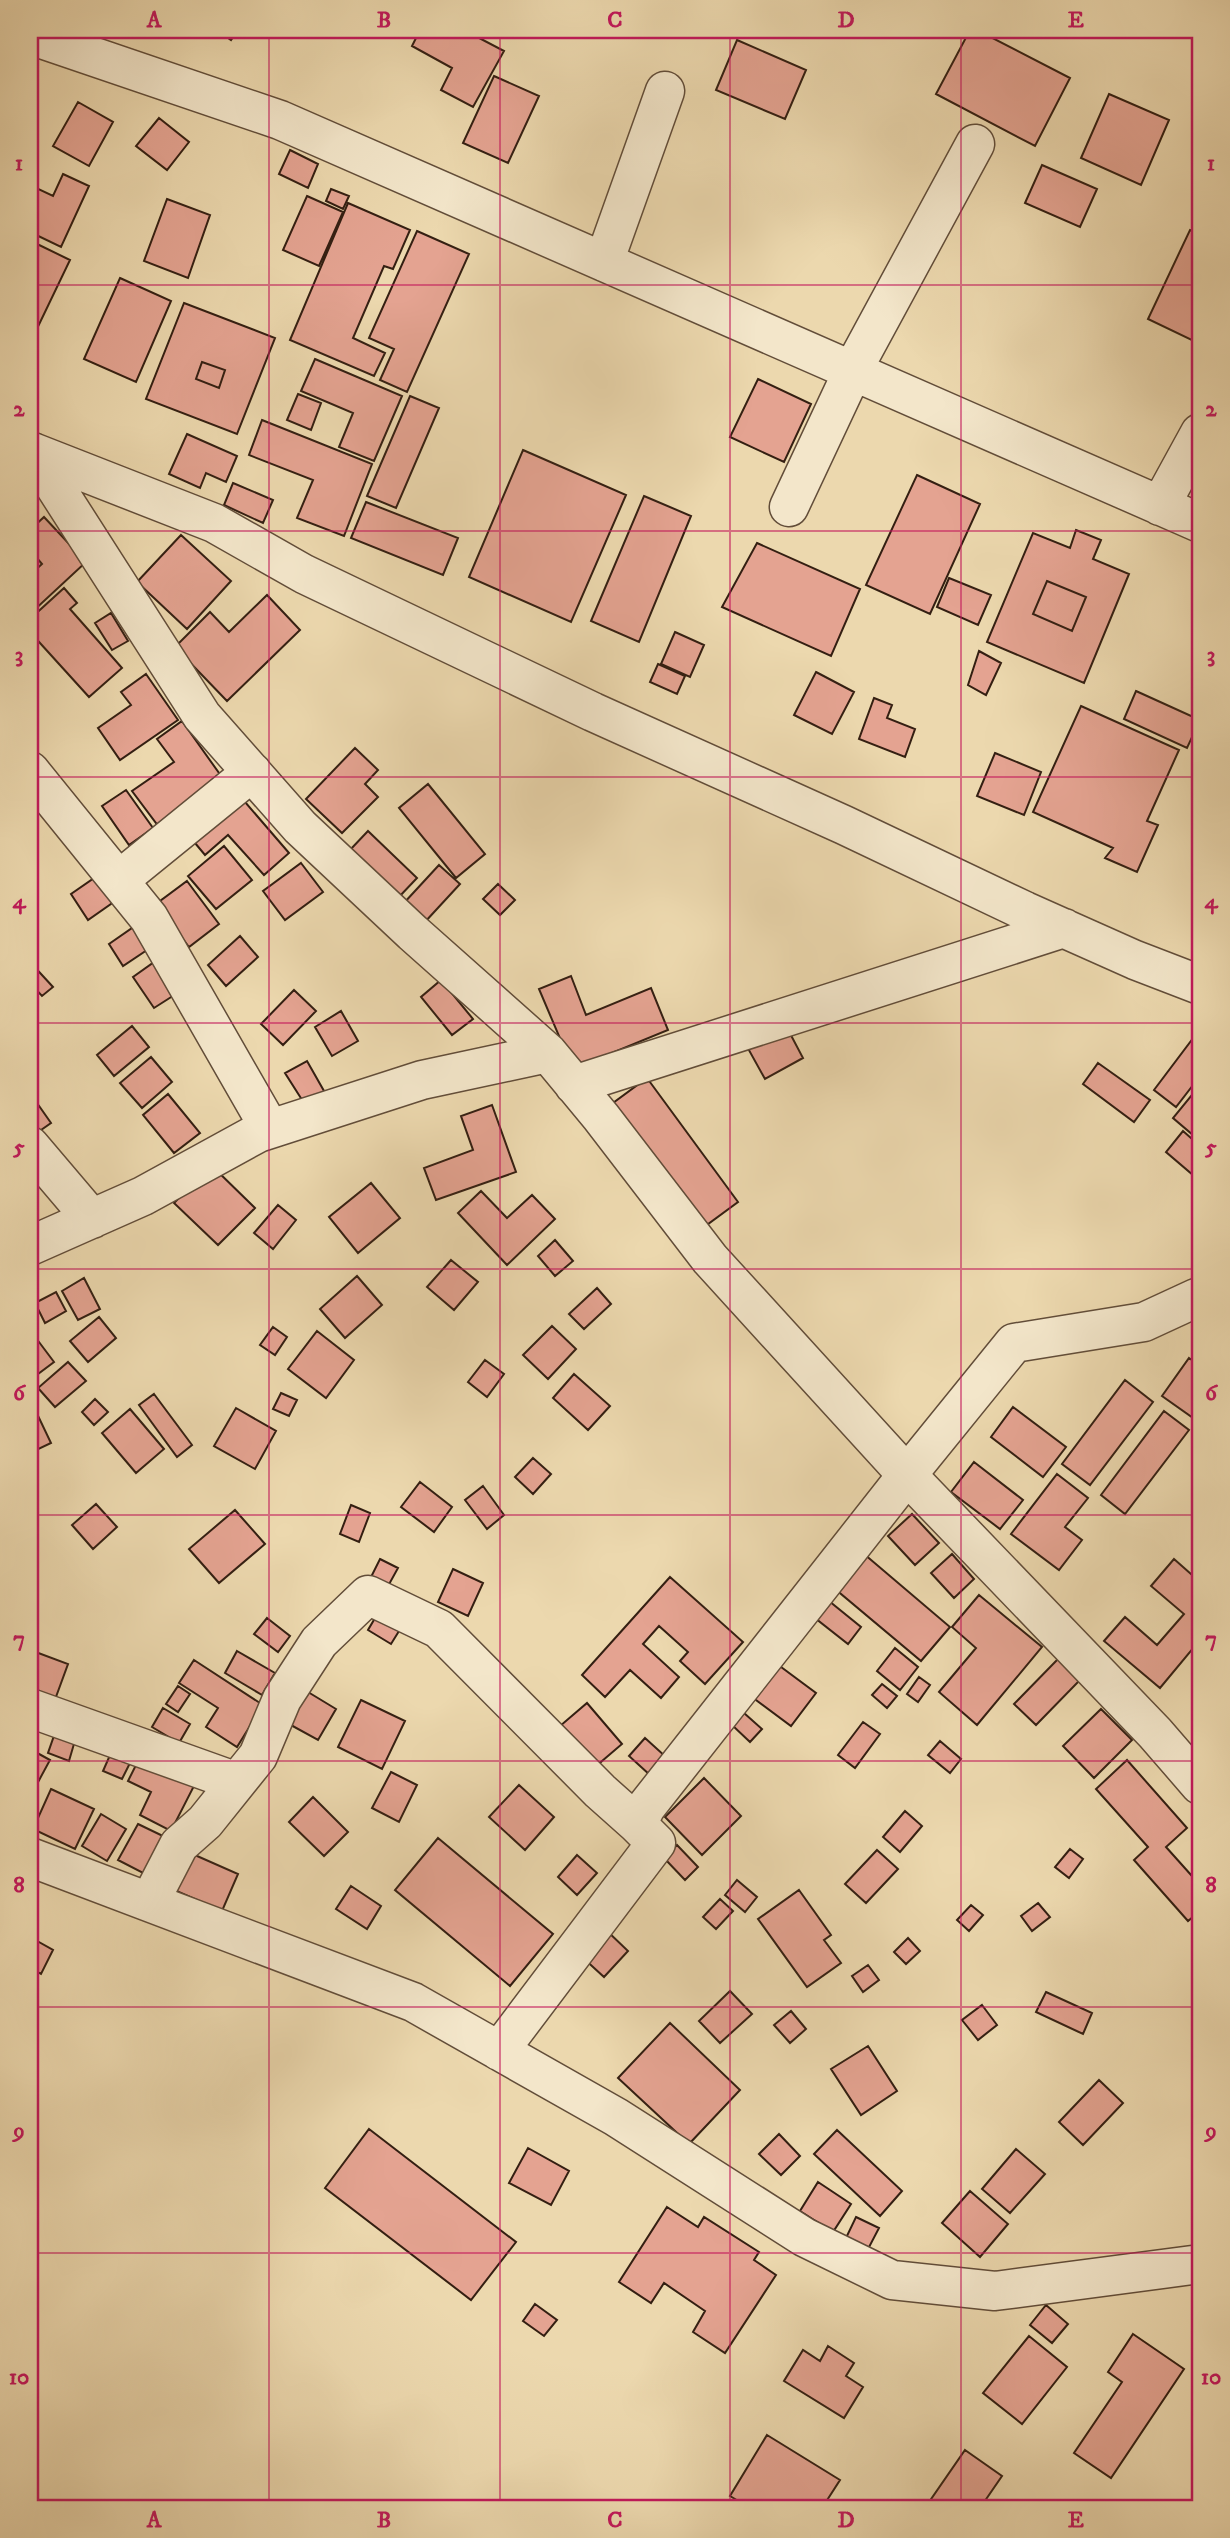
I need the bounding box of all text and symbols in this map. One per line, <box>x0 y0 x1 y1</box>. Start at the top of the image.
text: A <box>146 6 163 35</box>
text: B <box>377 6 391 35</box>
text: C <box>607 6 623 35</box>
text: D <box>837 6 855 35</box>
text: E <box>1068 6 1084 35</box>
text: 1 <box>15 149 23 178</box>
text: 1 <box>1207 149 1215 178</box>
text: 2 <box>13 395 25 424</box>
text: 2 <box>1205 395 1217 424</box>
text: 3 <box>15 641 23 670</box>
text: 3 <box>1207 641 1215 670</box>
text: 4 <box>12 887 27 916</box>
text: 4 <box>1204 887 1219 916</box>
text: 5 <box>12 1133 25 1162</box>
text: 5 <box>1204 1133 1217 1162</box>
text: 6 <box>13 1379 27 1408</box>
text: 6 <box>1205 1379 1219 1408</box>
text: 7 <box>13 1625 25 1654</box>
text: 7 <box>1205 1625 1217 1654</box>
text: 8 <box>13 1871 25 1900</box>
text: 8 <box>1205 1871 1217 1900</box>
text: 9 <box>11 2117 25 2146</box>
text: 9 <box>1203 2117 1217 2146</box>
text: 10 <box>9 2363 29 2392</box>
text: 10 <box>1201 2363 1221 2392</box>
text: A <box>146 2506 163 2535</box>
text: B <box>377 2506 391 2535</box>
text: C <box>607 2506 623 2535</box>
text: D <box>837 2506 855 2535</box>
text: E <box>1068 2506 1084 2535</box>

